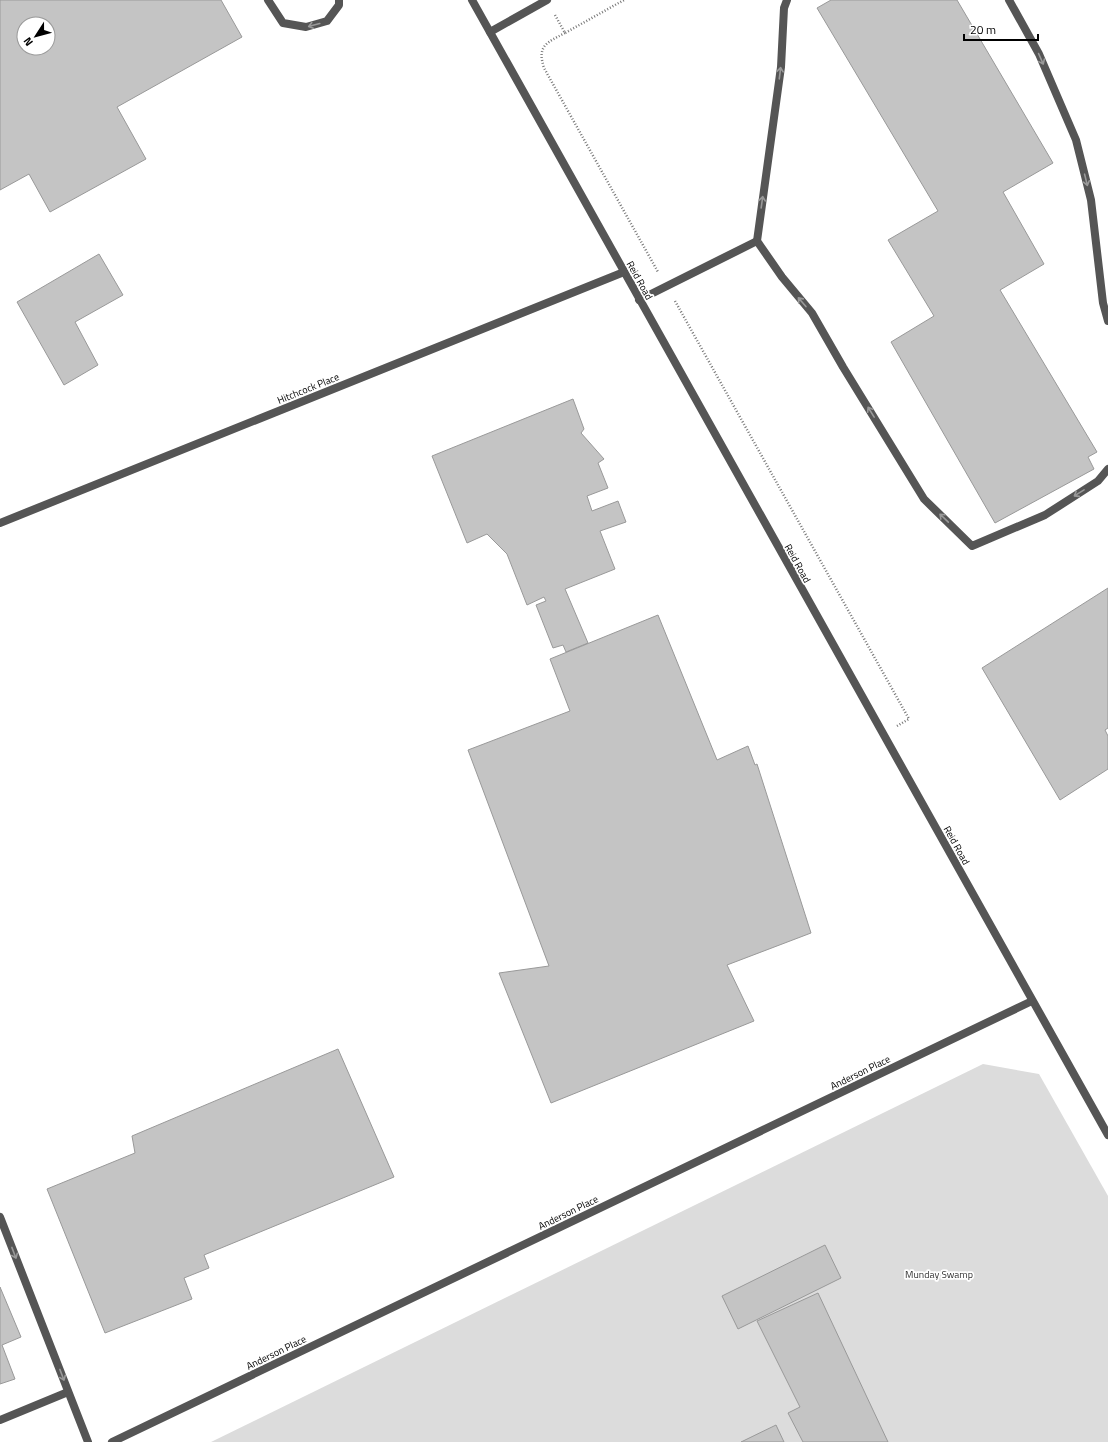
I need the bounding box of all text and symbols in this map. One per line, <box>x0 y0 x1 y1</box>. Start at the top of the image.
north arrow <box>16 16 56 56</box>
scale bar <box>964 16 1038 42</box>
text: 20 m <box>970 20 996 39</box>
one-way arrow <box>308 22 321 29</box>
text: N <box>19 34 37 50</box>
one-way arrow <box>1038 53 1045 65</box>
one-way arrow <box>776 67 784 80</box>
one-way arrow <box>1083 173 1091 186</box>
one-way arrow <box>758 196 766 209</box>
street label: Reid Road <box>623 258 656 302</box>
one-way arrow <box>798 296 807 307</box>
street label: Hitchcock Place <box>275 369 341 408</box>
one-way arrow <box>866 406 874 418</box>
one-way arrow <box>1073 490 1085 498</box>
one-way arrow <box>939 514 949 523</box>
street label: Reid Road <box>781 541 814 585</box>
street label: Reid Road <box>940 823 973 867</box>
street label: Anderson Place <box>828 1051 893 1093</box>
street label: Anderson Place <box>536 1191 601 1233</box>
one-way arrow <box>11 1247 19 1259</box>
park label: Munday Swamp <box>905 1267 973 1282</box>
street label: Anderson Place <box>244 1331 309 1373</box>
one-way arrow <box>58 1368 66 1380</box>

